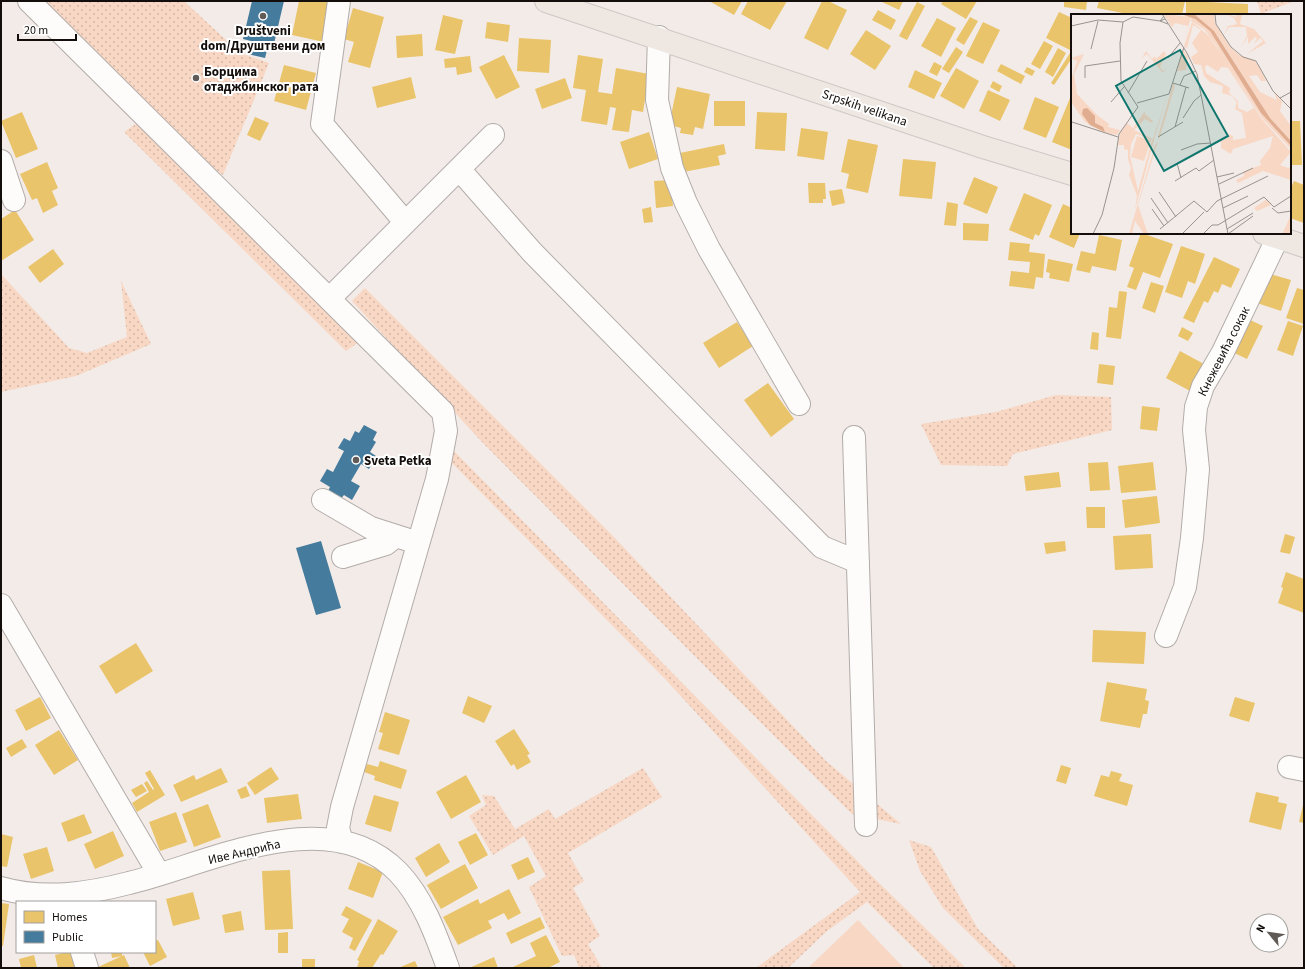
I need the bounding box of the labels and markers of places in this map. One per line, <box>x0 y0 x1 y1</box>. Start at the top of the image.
marker: Društveni dom/Друштвени дом <box>258 11 268 21</box>
place label: Društveni dom/Друштвени дом <box>201 22 325 55</box>
place label: Борцима отаджбинског рата <box>204 63 319 96</box>
marker: Борцима отаджбинског рата <box>191 73 201 83</box>
place label: Sveta Petka <box>364 452 432 470</box>
marker: Sveta Petka <box>351 455 361 465</box>

